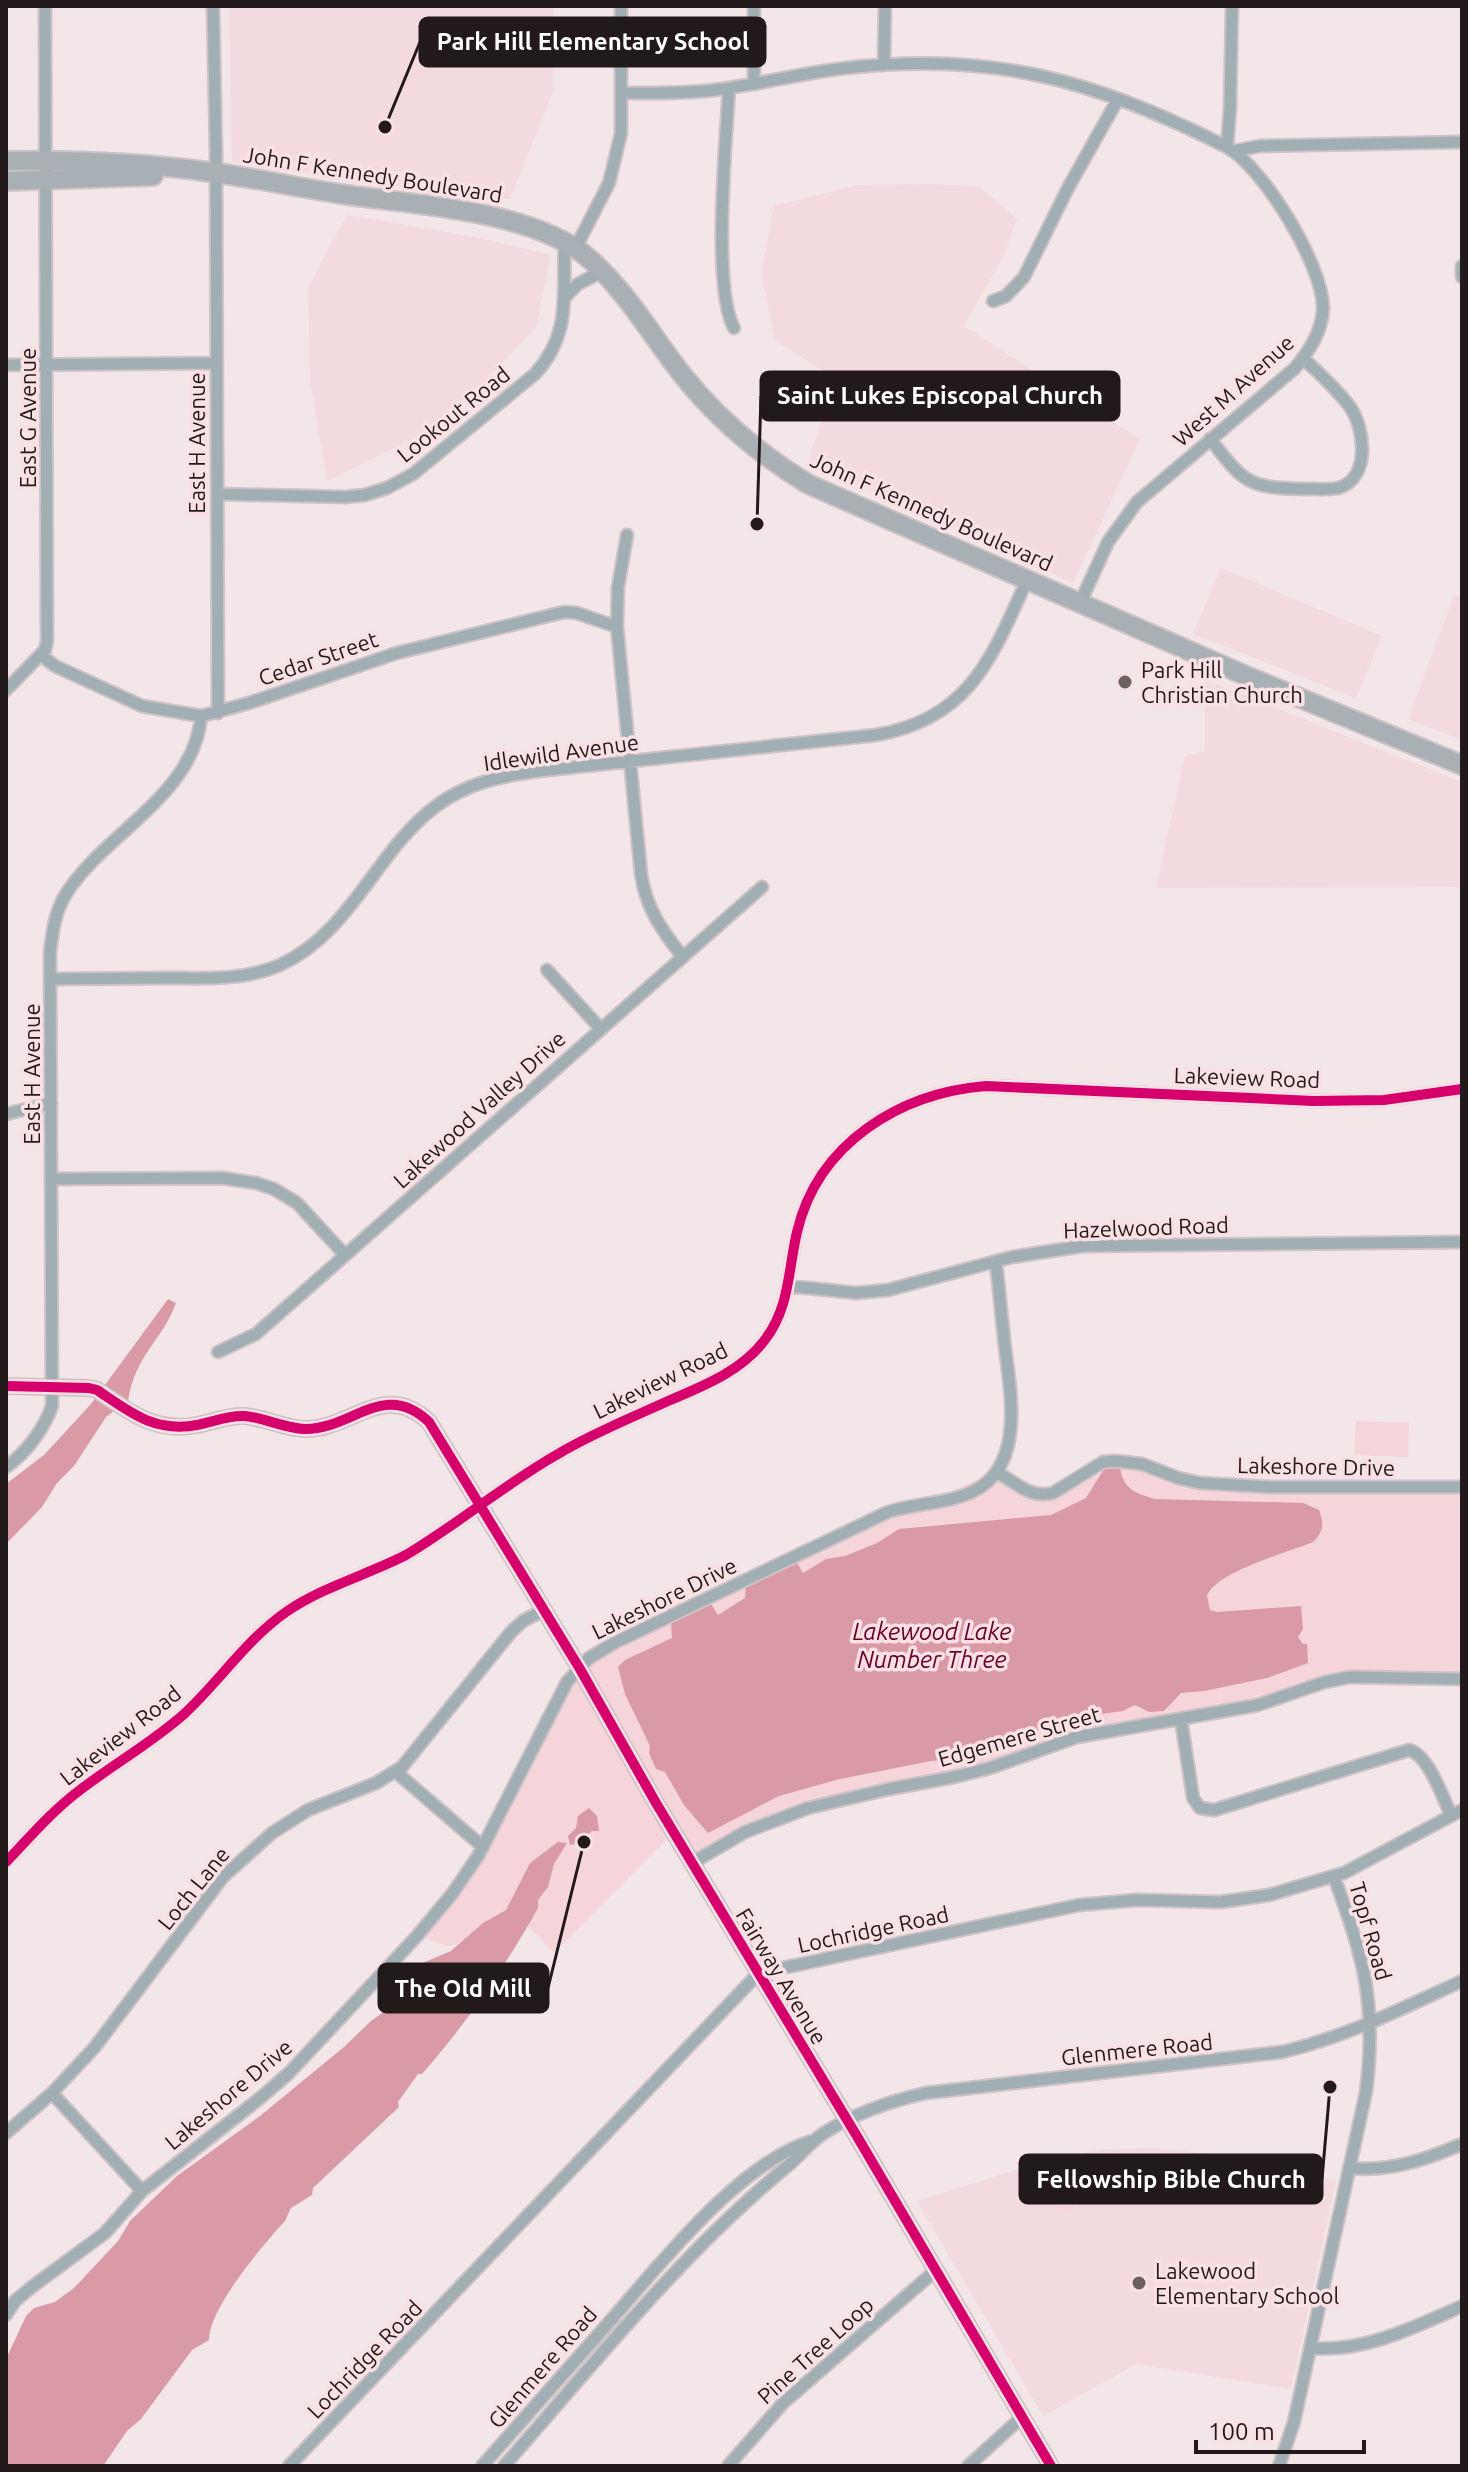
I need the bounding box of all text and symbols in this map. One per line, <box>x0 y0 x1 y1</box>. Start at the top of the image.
callout: Park Hill Elementary School <box>420 18 765 66</box>
text: Park Hill Elementary School <box>437 28 749 55</box>
street label: John F Kennedy Boulevard <box>242 141 504 207</box>
street label: West M Avenue <box>1168 329 1298 451</box>
street label: East G Avenue <box>15 348 40 488</box>
street label: Lookout Road <box>392 361 514 467</box>
street label: East H Avenue <box>184 372 209 514</box>
callout: Saint Lukes Episcopal Church <box>761 372 1119 420</box>
text: Saint Lukes Episcopal Church <box>777 382 1103 409</box>
street label: John F Kennedy Boulevard <box>807 446 1057 576</box>
street label: Cedar Street <box>255 626 381 690</box>
place label: Park Hill Christian Church <box>1141 657 1303 707</box>
marker: Park Hill Christian Church <box>1116 673 1134 691</box>
street label: Idlewild Avenue <box>482 729 640 775</box>
street label: East H Avenue <box>19 1003 44 1145</box>
street label: Lakewood Valley Drive <box>388 1025 570 1193</box>
street label: Lakeview Road <box>1173 1062 1321 1092</box>
street label: Hazelwood Road <box>1063 1212 1229 1242</box>
street label: Lakeview Road <box>589 1337 731 1423</box>
street label: Lakeshore Drive <box>1237 1452 1395 1480</box>
street label: Lakeshore Drive <box>588 1552 740 1644</box>
water label: Lakewood Lake Number Three <box>853 1618 1011 1673</box>
street label: Lakeview Road <box>55 1680 185 1790</box>
street label: Edgemere Street <box>935 1701 1103 1771</box>
street label: Loch Lane <box>152 1842 234 1934</box>
street label: Topf Road <box>1345 1879 1397 1983</box>
street label: Lochridge Road <box>795 1901 951 1957</box>
street label: Fairway Avenue <box>732 1903 832 2049</box>
callout: The Old Mill <box>379 1964 548 2012</box>
text: The Old Mill <box>395 1975 531 2002</box>
street label: Glenmere Road <box>1060 2029 1214 2069</box>
street label: Lakeshore Drive <box>159 2034 297 2154</box>
callout: Fellowship Bible Church <box>1020 2155 1322 2203</box>
text: Fellowship Bible Church <box>1036 2166 1306 2193</box>
place label: Lakewood Elementary School <box>1155 2258 1339 2308</box>
marker: Lakewood Elementary School <box>1130 2274 1148 2292</box>
street label: Pine Tree Loop <box>752 2291 878 2409</box>
street label: Lochridge Road <box>302 2295 426 2423</box>
street label: Glenmere Road <box>483 2301 601 2433</box>
scale bar <box>1196 2404 1364 2454</box>
text: 100 m <box>1208 2418 1275 2445</box>

